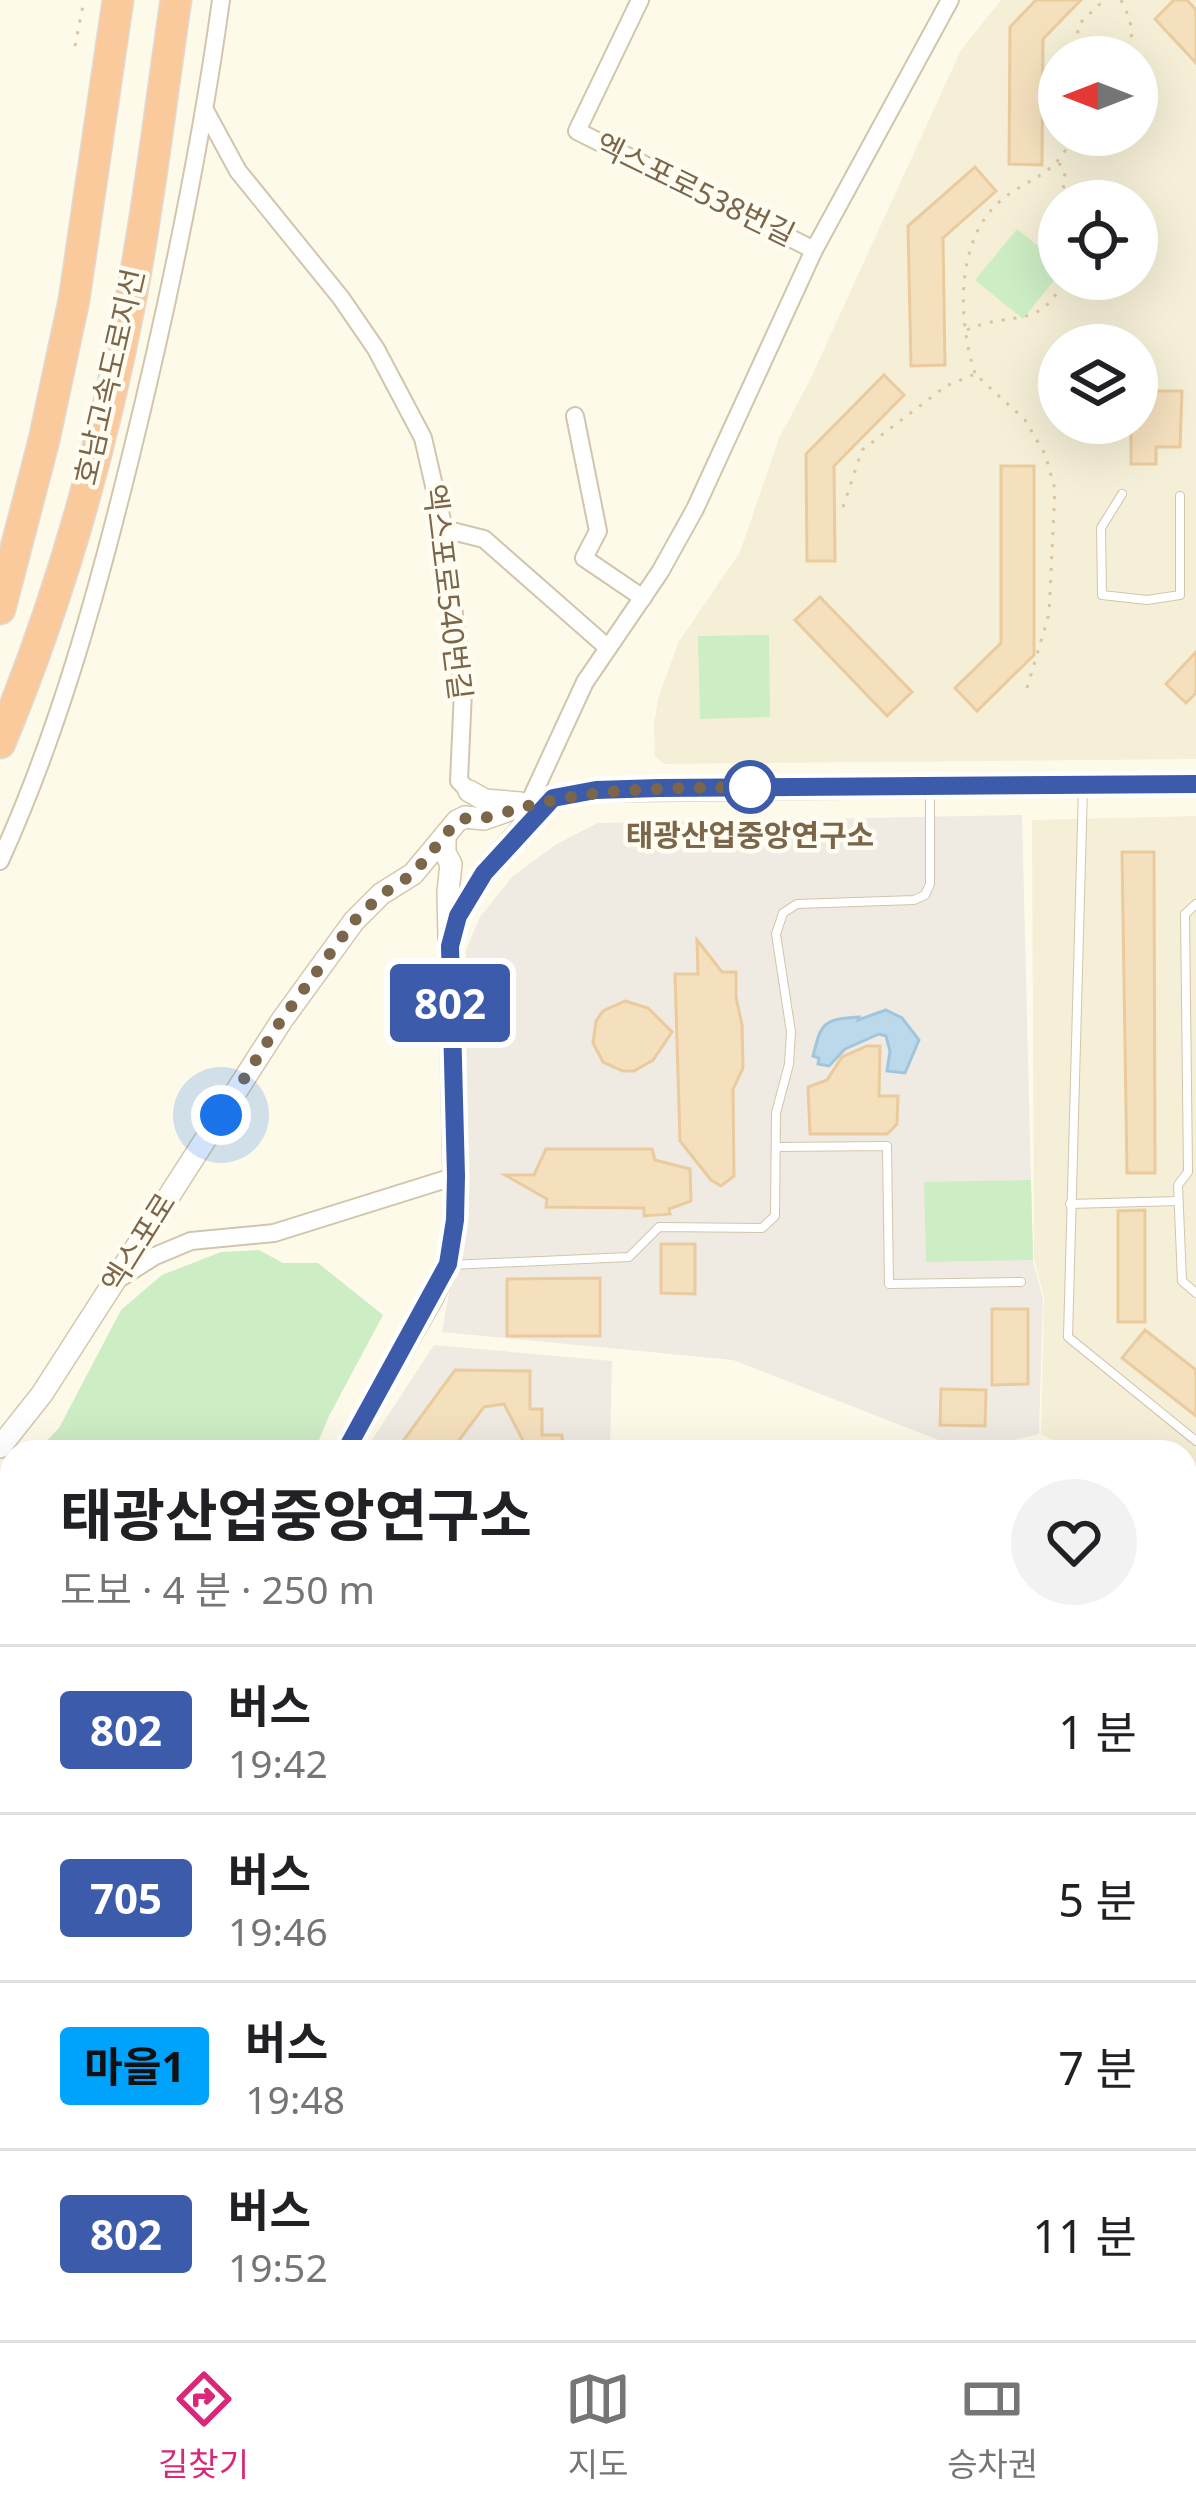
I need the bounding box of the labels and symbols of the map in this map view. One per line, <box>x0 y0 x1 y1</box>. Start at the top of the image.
north arrow <box>1038 36 1158 156</box>
street label: 엑스포로538번길 <box>589 123 802 255</box>
street label: 호남고속도로지선 <box>64 264 153 489</box>
street label: 엑스포로540번길 <box>415 482 482 702</box>
marker: 태광산업중앙연구소 <box>725 762 775 812</box>
place label: 태광산업중앙연구소 <box>626 814 874 855</box>
line badge: 802 <box>381 964 519 1042</box>
your location <box>191 1085 251 1145</box>
street label: 엑스포로 <box>91 1185 184 1300</box>

